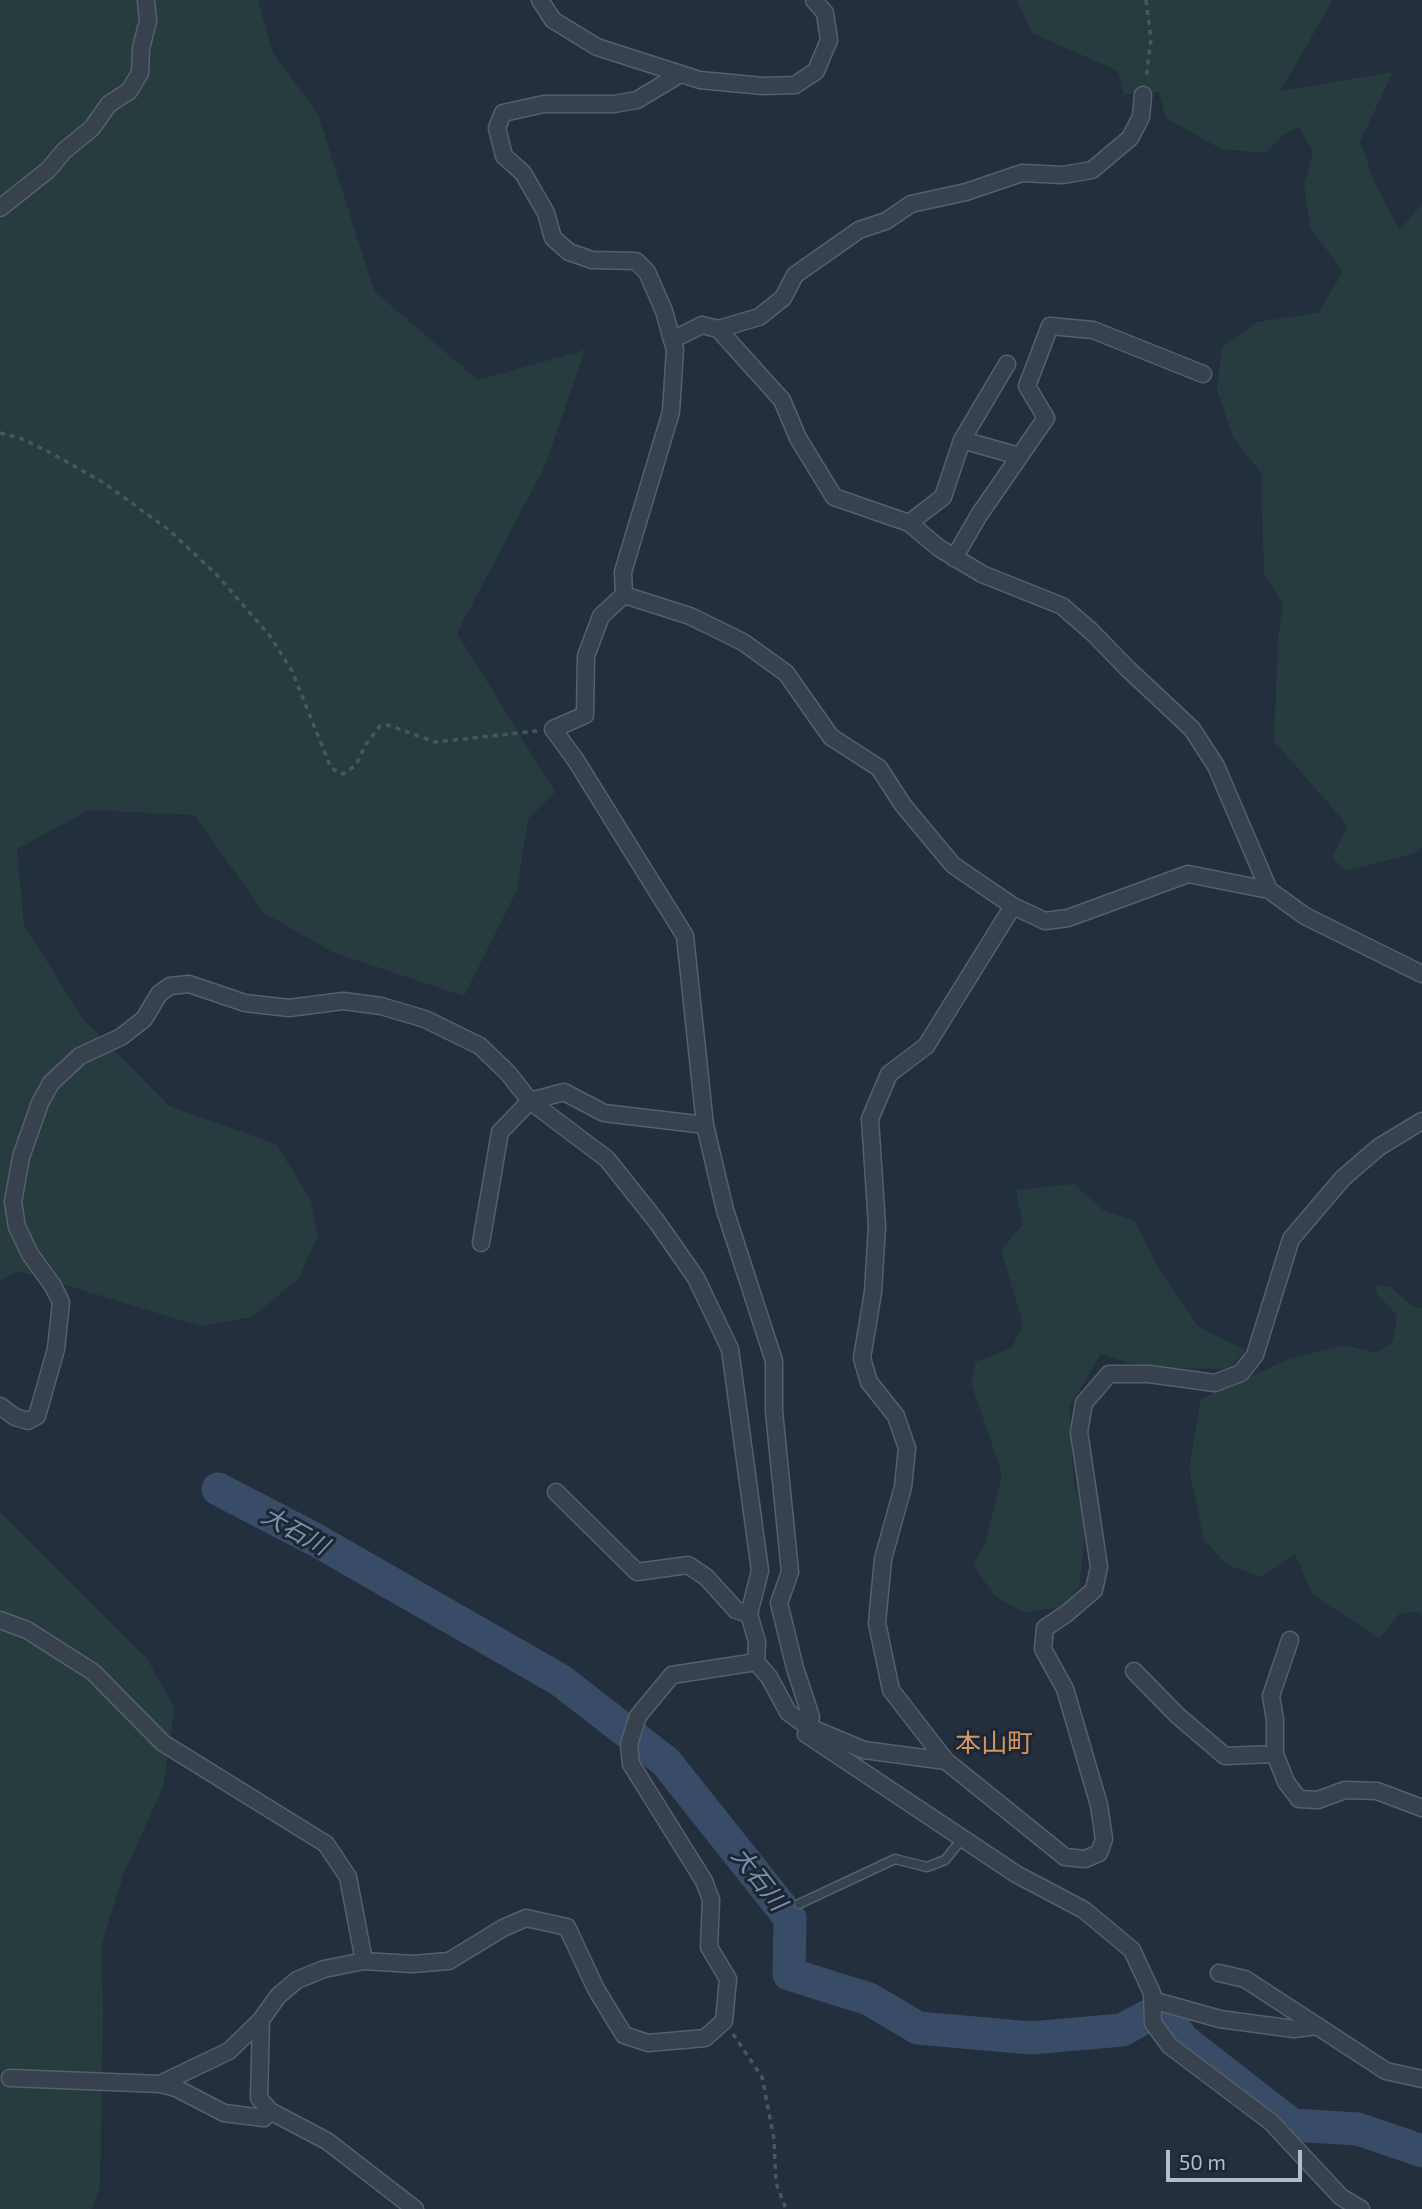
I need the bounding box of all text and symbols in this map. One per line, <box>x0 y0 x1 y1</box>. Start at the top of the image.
water label: 大石川 <box>257 1501 333 1561</box>
district label: 本山町 <box>955 1727 1033 1759</box>
water label: 大石川 <box>725 1842 793 1916</box>
scale bar <box>1170 2136 1306 2180</box>
text: 50 m <box>1179 2149 1226 2174</box>

